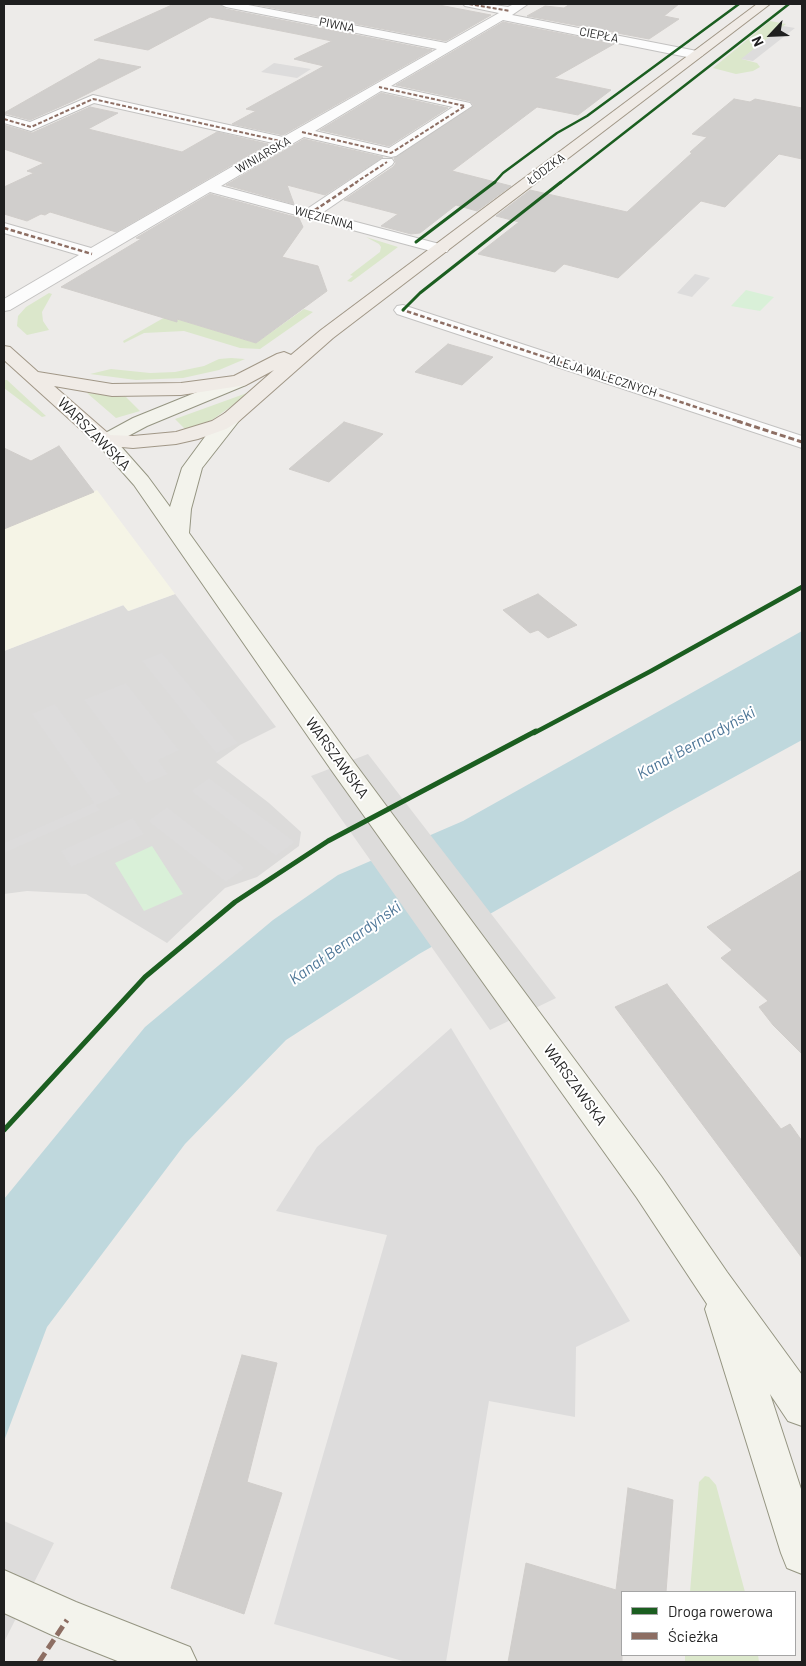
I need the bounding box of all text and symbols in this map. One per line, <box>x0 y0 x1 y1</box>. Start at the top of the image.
north arrow <box>746 10 796 60</box>
street label: PIWNA <box>318 15 356 35</box>
street label: CIEPŁA <box>578 24 620 46</box>
text: N <box>747 34 767 49</box>
street label: WINIARSKA <box>233 133 293 177</box>
street label: ŁÓDZKA <box>524 150 568 188</box>
street label: WIĘZIENNA <box>293 203 355 233</box>
street label: ALEJA WALECZNYCH <box>547 352 659 400</box>
street label: WARSZAWSKA <box>54 394 134 474</box>
water label: Kanał Bernardyński <box>634 703 758 783</box>
street label: WARSZAWSKA <box>302 714 372 802</box>
water label: Kanał Bernardyński <box>285 897 405 989</box>
street label: WARSZAWSKA <box>540 1041 610 1129</box>
legend <box>621 1591 796 1656</box>
text: Droga rowerowa <box>668 1602 773 1620</box>
text: Ścieżka <box>668 1627 718 1645</box>

